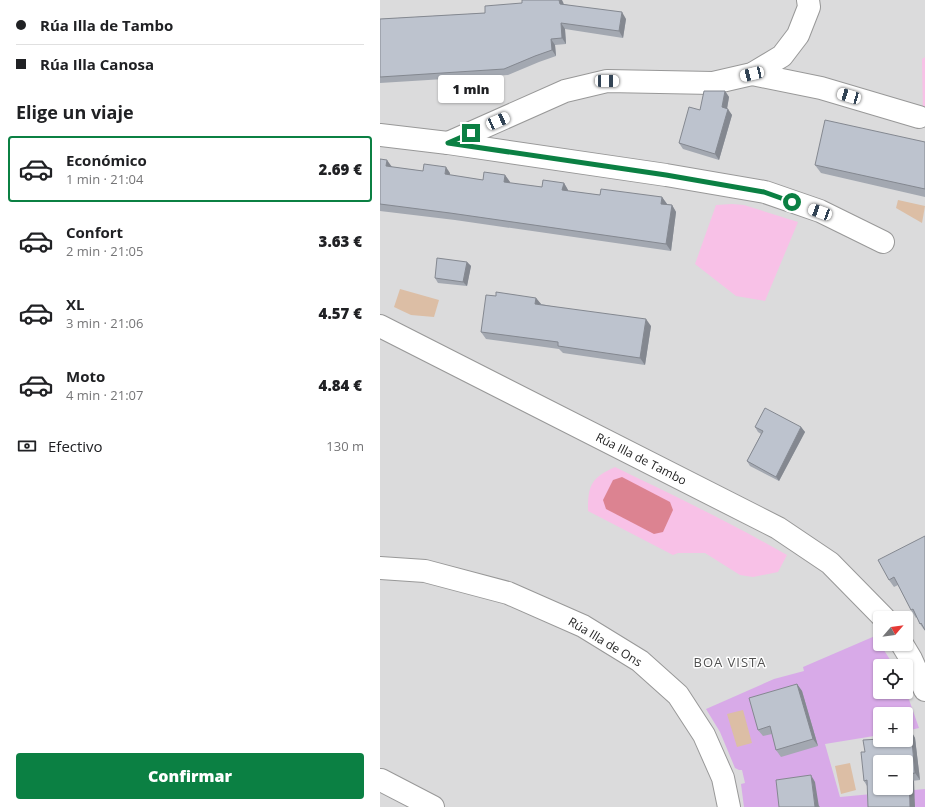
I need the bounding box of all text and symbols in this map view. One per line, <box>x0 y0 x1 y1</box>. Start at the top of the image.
text: Rúa Illa de Tambo <box>40 15 173 35</box>
text: Rúa Illa Canosa <box>40 54 154 74</box>
car <box>739 65 765 83</box>
callout: 1 min <box>438 75 504 103</box>
car <box>595 75 619 87</box>
text: 1 min <box>453 80 489 98</box>
car <box>836 87 862 105</box>
text: Elige un viaje <box>16 100 134 124</box>
car <box>485 111 511 131</box>
route end <box>462 124 480 142</box>
text: Económico <box>66 150 147 170</box>
icon: car <box>18 151 54 187</box>
text: 2.69 € <box>319 159 362 179</box>
text: 1 min · 21:04 <box>66 170 143 188</box>
route start <box>783 193 801 211</box>
car <box>807 202 833 222</box>
text: Confort <box>66 222 123 242</box>
icon: car <box>18 223 54 259</box>
text: 3.63 € <box>319 231 362 251</box>
text: 2 min · 21:05 <box>66 242 143 260</box>
text: XL <box>66 294 84 314</box>
icon: car <box>18 295 54 331</box>
text: 4.57 € <box>319 303 362 323</box>
text: 3 min · 21:06 <box>66 314 143 332</box>
text: Moto <box>66 366 105 386</box>
icon: car <box>18 367 54 403</box>
text: 4.84 € <box>319 375 362 395</box>
text: 4 min · 21:07 <box>66 386 143 404</box>
street label: Rúa Illa de Tambo <box>593 428 690 489</box>
icon: cash <box>16 435 38 457</box>
text: Efectivo <box>48 436 103 456</box>
text: 130 m <box>326 437 364 455</box>
north arrow <box>873 611 913 651</box>
map controls <box>873 611 913 795</box>
street label: Rúa Illa de Ons <box>565 613 646 670</box>
district label: BOA VISTA <box>694 653 767 671</box>
button: locate <box>873 659 913 699</box>
button: + <box>873 707 913 747</box>
button: Confirmar <box>16 753 364 799</box>
button: − <box>873 755 913 795</box>

